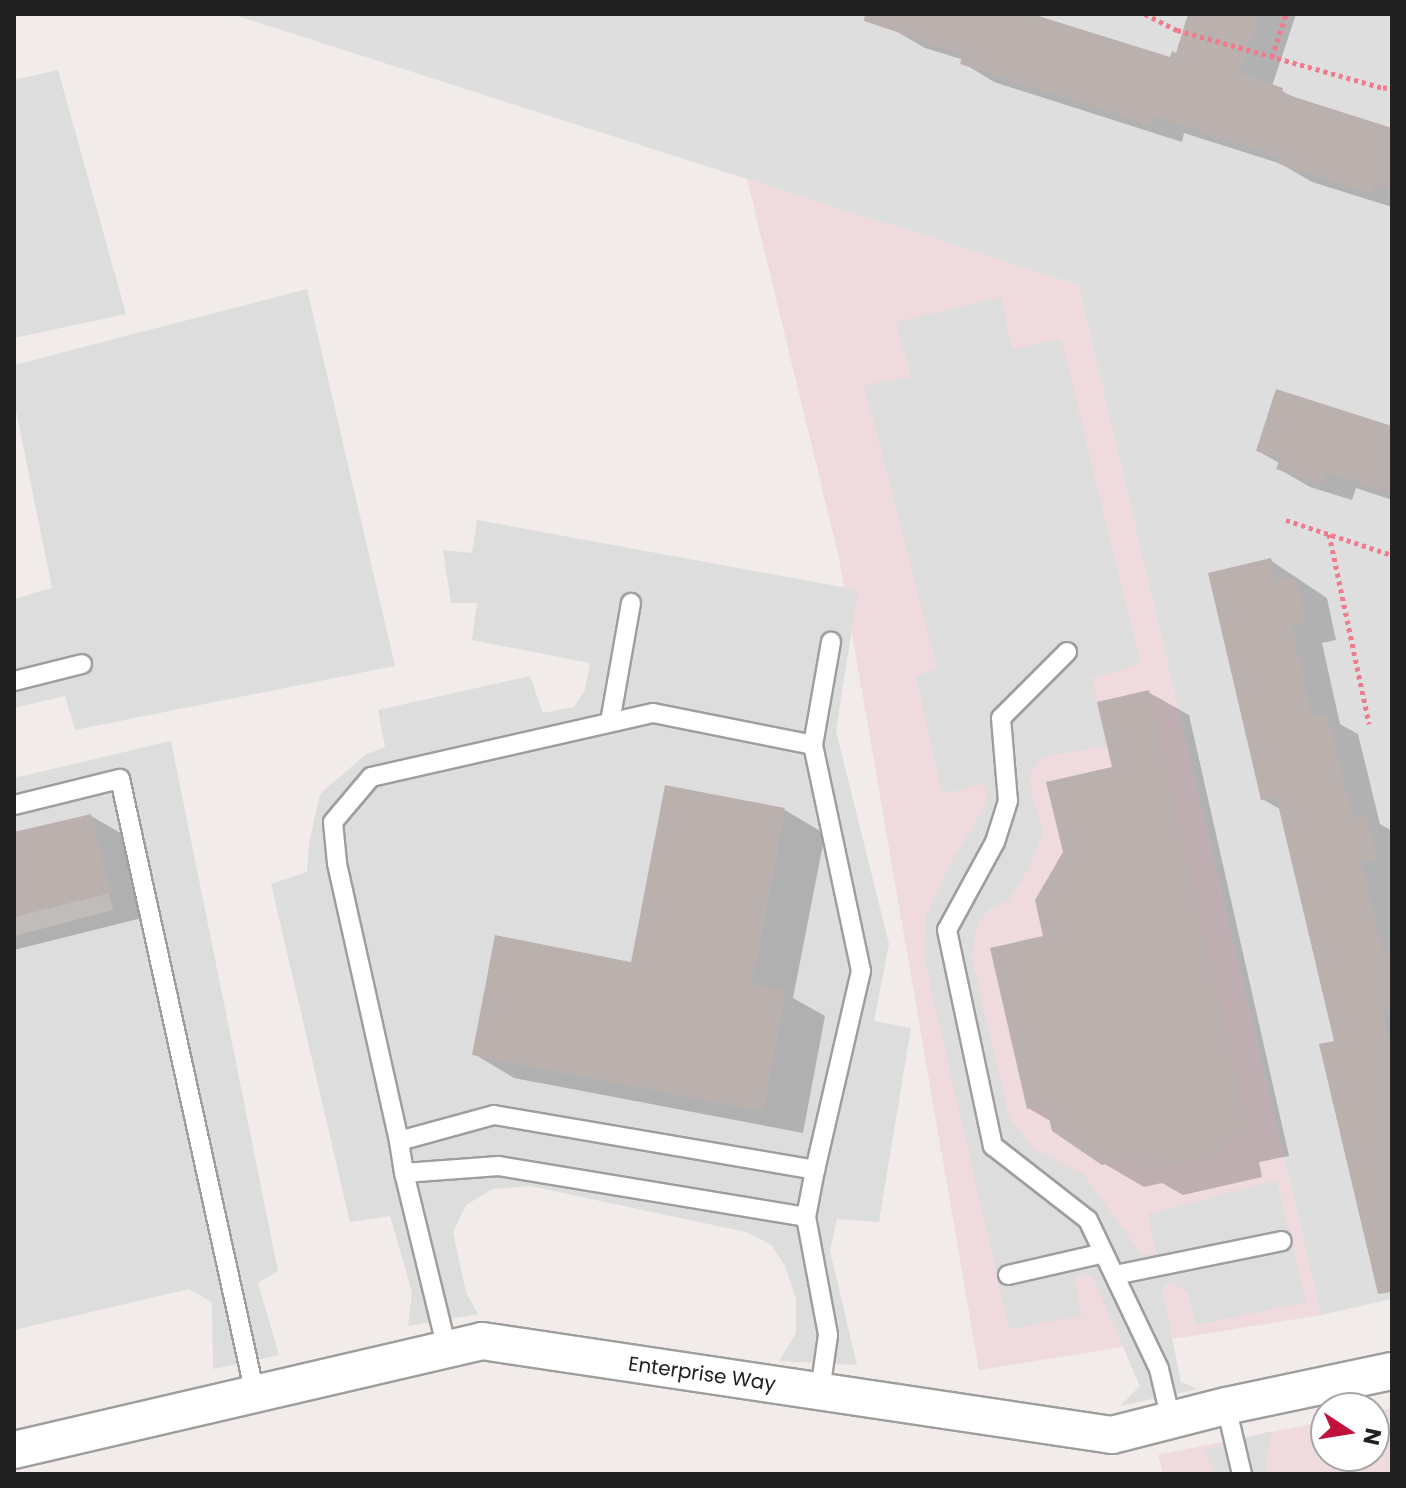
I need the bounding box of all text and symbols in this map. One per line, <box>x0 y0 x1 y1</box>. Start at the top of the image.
street label: Enterprise Way <box>627 1352 777 1396</box>
north arrow <box>1310 1392 1390 1472</box>
text: N <box>1355 1425 1389 1448</box>

